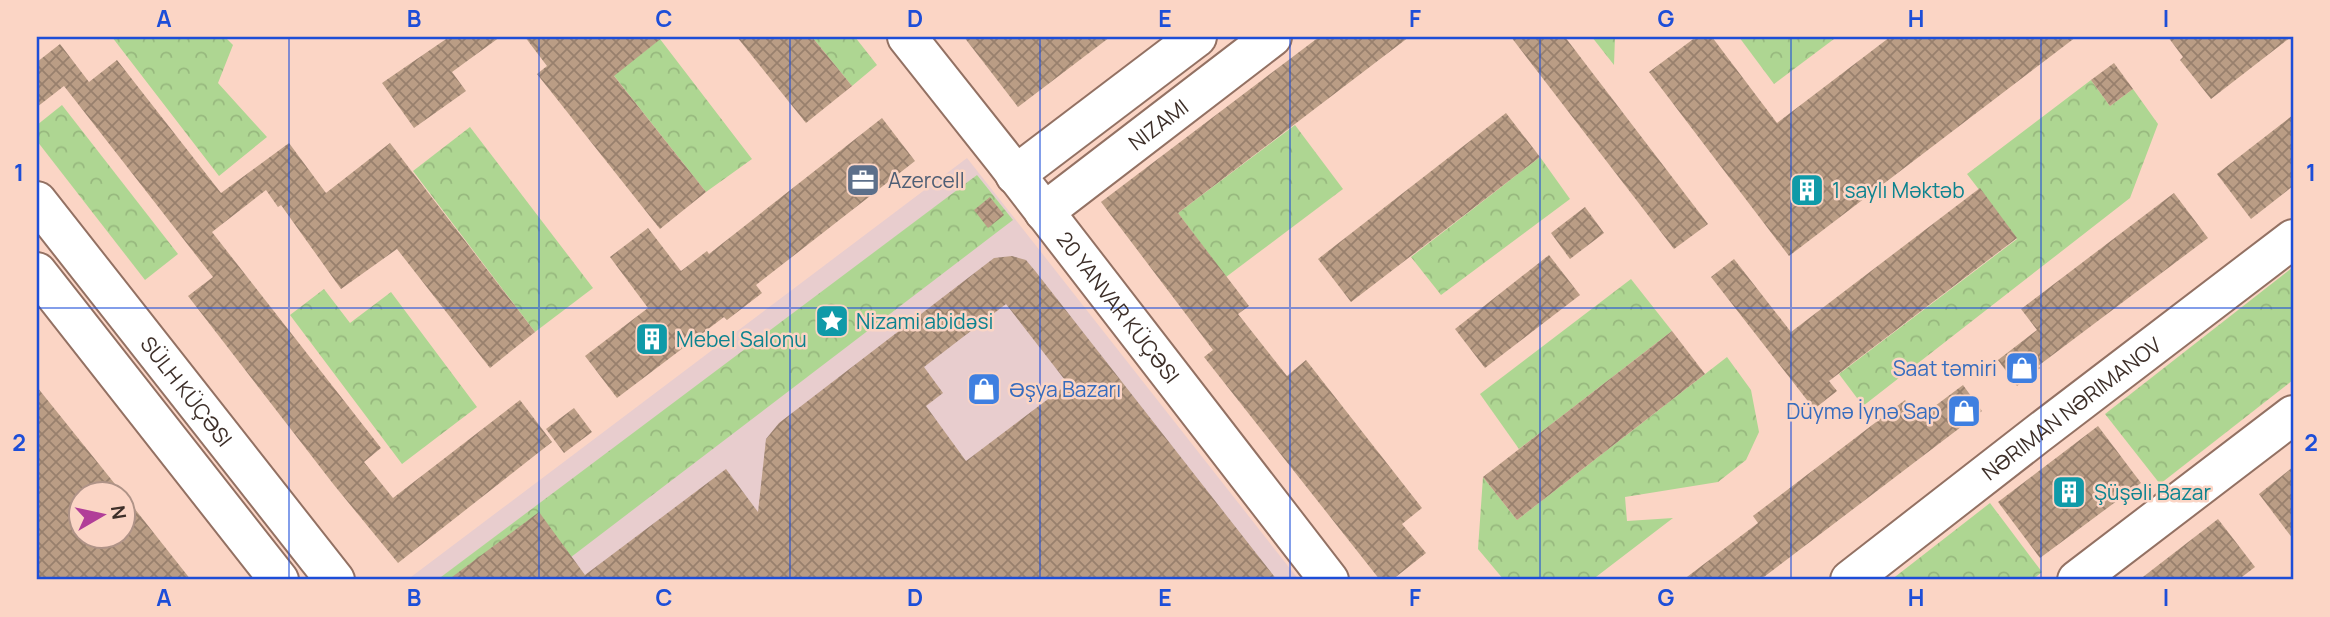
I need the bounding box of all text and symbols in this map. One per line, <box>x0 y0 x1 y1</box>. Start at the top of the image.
text: A <box>156 2 172 34</box>
text: B <box>407 2 421 34</box>
text: C <box>656 2 673 34</box>
text: D <box>907 2 923 34</box>
text: E <box>1158 2 1172 34</box>
text: F <box>1409 2 1421 34</box>
text: G <box>1658 2 1675 34</box>
text: H <box>1908 2 1924 34</box>
text: I <box>2163 2 2169 34</box>
street label: NIZAMI <box>1123 92 1194 156</box>
text: 1 <box>14 156 24 188</box>
text: 1 <box>2306 156 2316 188</box>
office icon: Azercell <box>844 161 882 199</box>
place label: Azercell <box>888 166 965 194</box>
building icon: 1 saylı Məktəb <box>1788 171 1826 209</box>
place label: 1 saylı Məktəb <box>1832 176 1965 204</box>
street label: 20 YANVAR KÜÇƏSI <box>1051 226 1186 389</box>
place icon: Nizami abidәsi <box>813 302 851 340</box>
place label: Nizami abidәsi <box>856 307 993 335</box>
building icon: Mebel Salonu <box>633 320 671 358</box>
place label: Mebel Salonu <box>676 325 807 353</box>
street label: SÜLH KÜÇƏSI <box>134 330 239 452</box>
street label: NƏRIMAN NƏRIMANOV <box>1976 331 2167 486</box>
shop icon: Saat təmiri <box>2003 349 2041 387</box>
place label: Saat təmiri <box>1893 354 1997 382</box>
shop icon: Əşya Bazarı <box>965 370 1003 408</box>
place label: Əşya Bazarı <box>1009 375 1121 403</box>
shop icon: Düymə İynə Sap <box>1945 392 1983 430</box>
place label: Düymə İynə Sap <box>1786 397 1940 425</box>
text: 2 <box>12 426 26 458</box>
text: 2 <box>2304 426 2318 458</box>
building icon: Şüşəli Bazar <box>2050 473 2088 511</box>
place label: Şüşəli Bazar <box>2094 478 2211 506</box>
north arrow <box>66 480 136 550</box>
text: N <box>105 504 133 521</box>
text: A <box>156 581 172 613</box>
text: B <box>407 581 421 613</box>
text: C <box>656 581 673 613</box>
text: D <box>907 581 923 613</box>
text: E <box>1158 581 1172 613</box>
text: F <box>1409 581 1421 613</box>
text: G <box>1658 581 1675 613</box>
text: H <box>1908 581 1924 613</box>
text: I <box>2163 581 2169 613</box>

